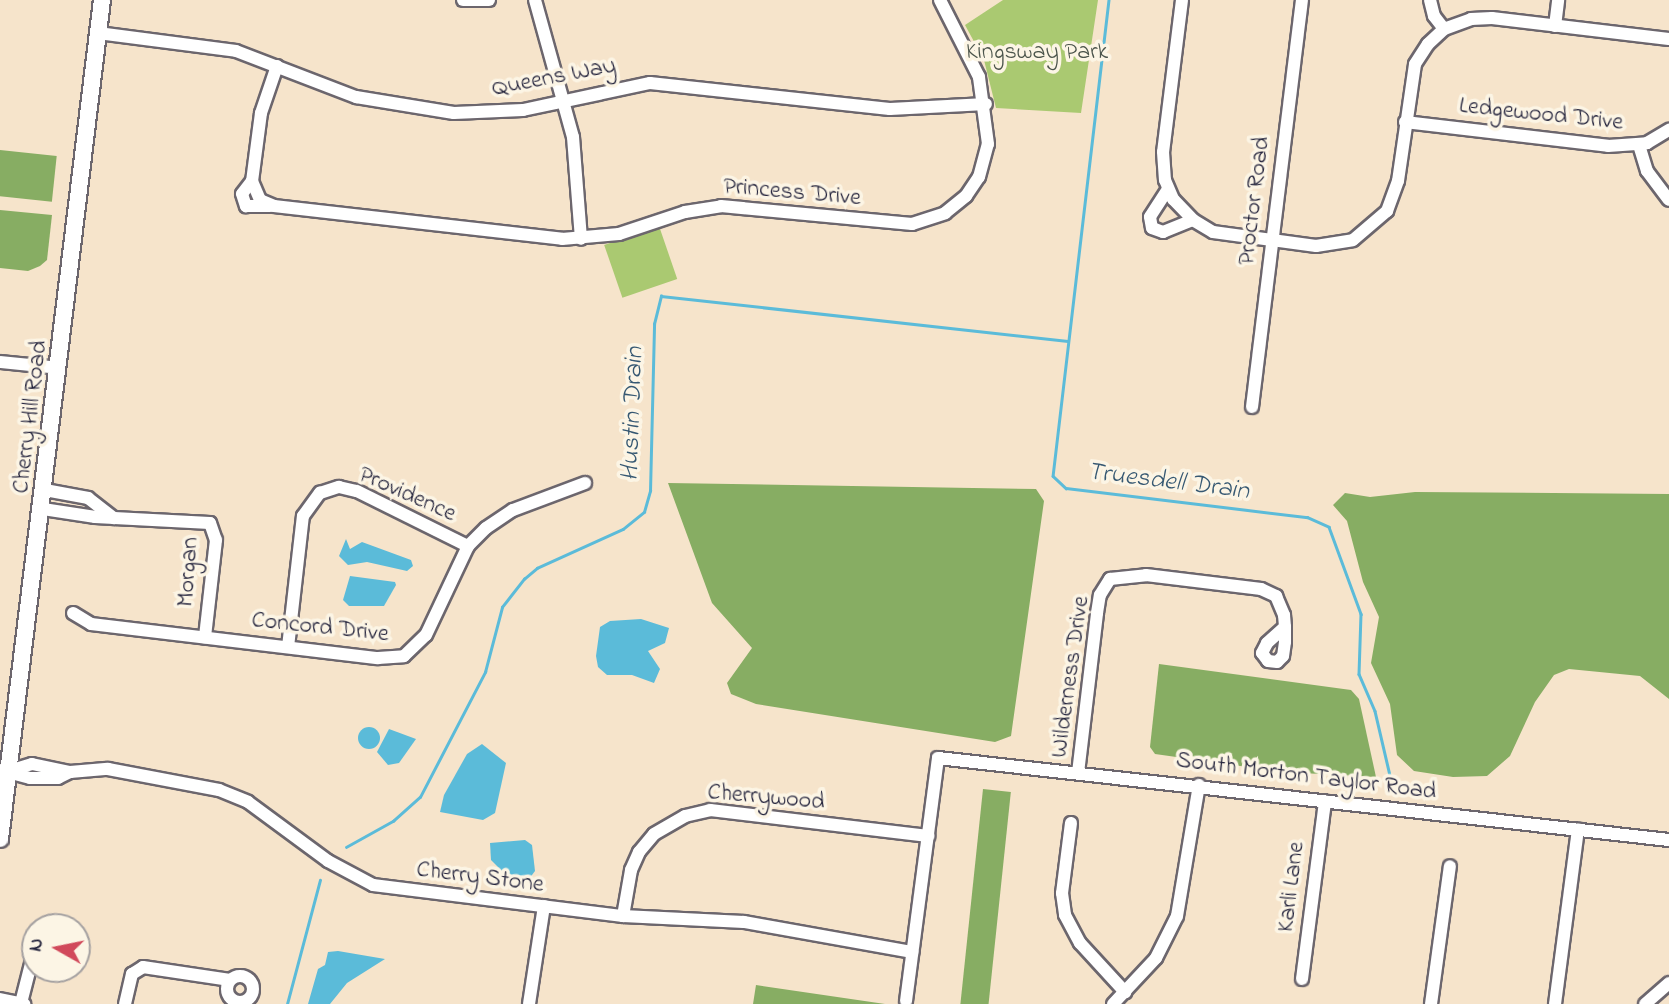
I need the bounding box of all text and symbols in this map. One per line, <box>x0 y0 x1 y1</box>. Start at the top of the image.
park label: Kingsway Park <box>966 39 1108 67</box>
street label: Queens Way <box>490 52 618 104</box>
street label: Ledgewood Drive <box>1458 92 1624 138</box>
street label: Proctor Road <box>1233 135 1277 267</box>
street label: Princess Drive <box>722 173 862 213</box>
street label: Cherry Hill Road <box>7 339 55 495</box>
water label: Hustin Drain <box>616 346 652 482</box>
water label: Truesdell Drain <box>1085 458 1251 508</box>
street label: Providence <box>354 461 460 529</box>
street label: Morgan <box>172 536 206 608</box>
street label: Wilderness Drive <box>1045 594 1097 760</box>
street label: Concord Drive <box>250 606 390 650</box>
street label: South Morton Taylor Road <box>1174 747 1438 807</box>
street label: Cherrywood <box>706 779 826 817</box>
street label: Karli Lane <box>1272 840 1312 934</box>
street label: Cherry Stone <box>415 856 545 900</box>
north arrow <box>21 913 91 983</box>
text: N <box>22 937 51 953</box>

